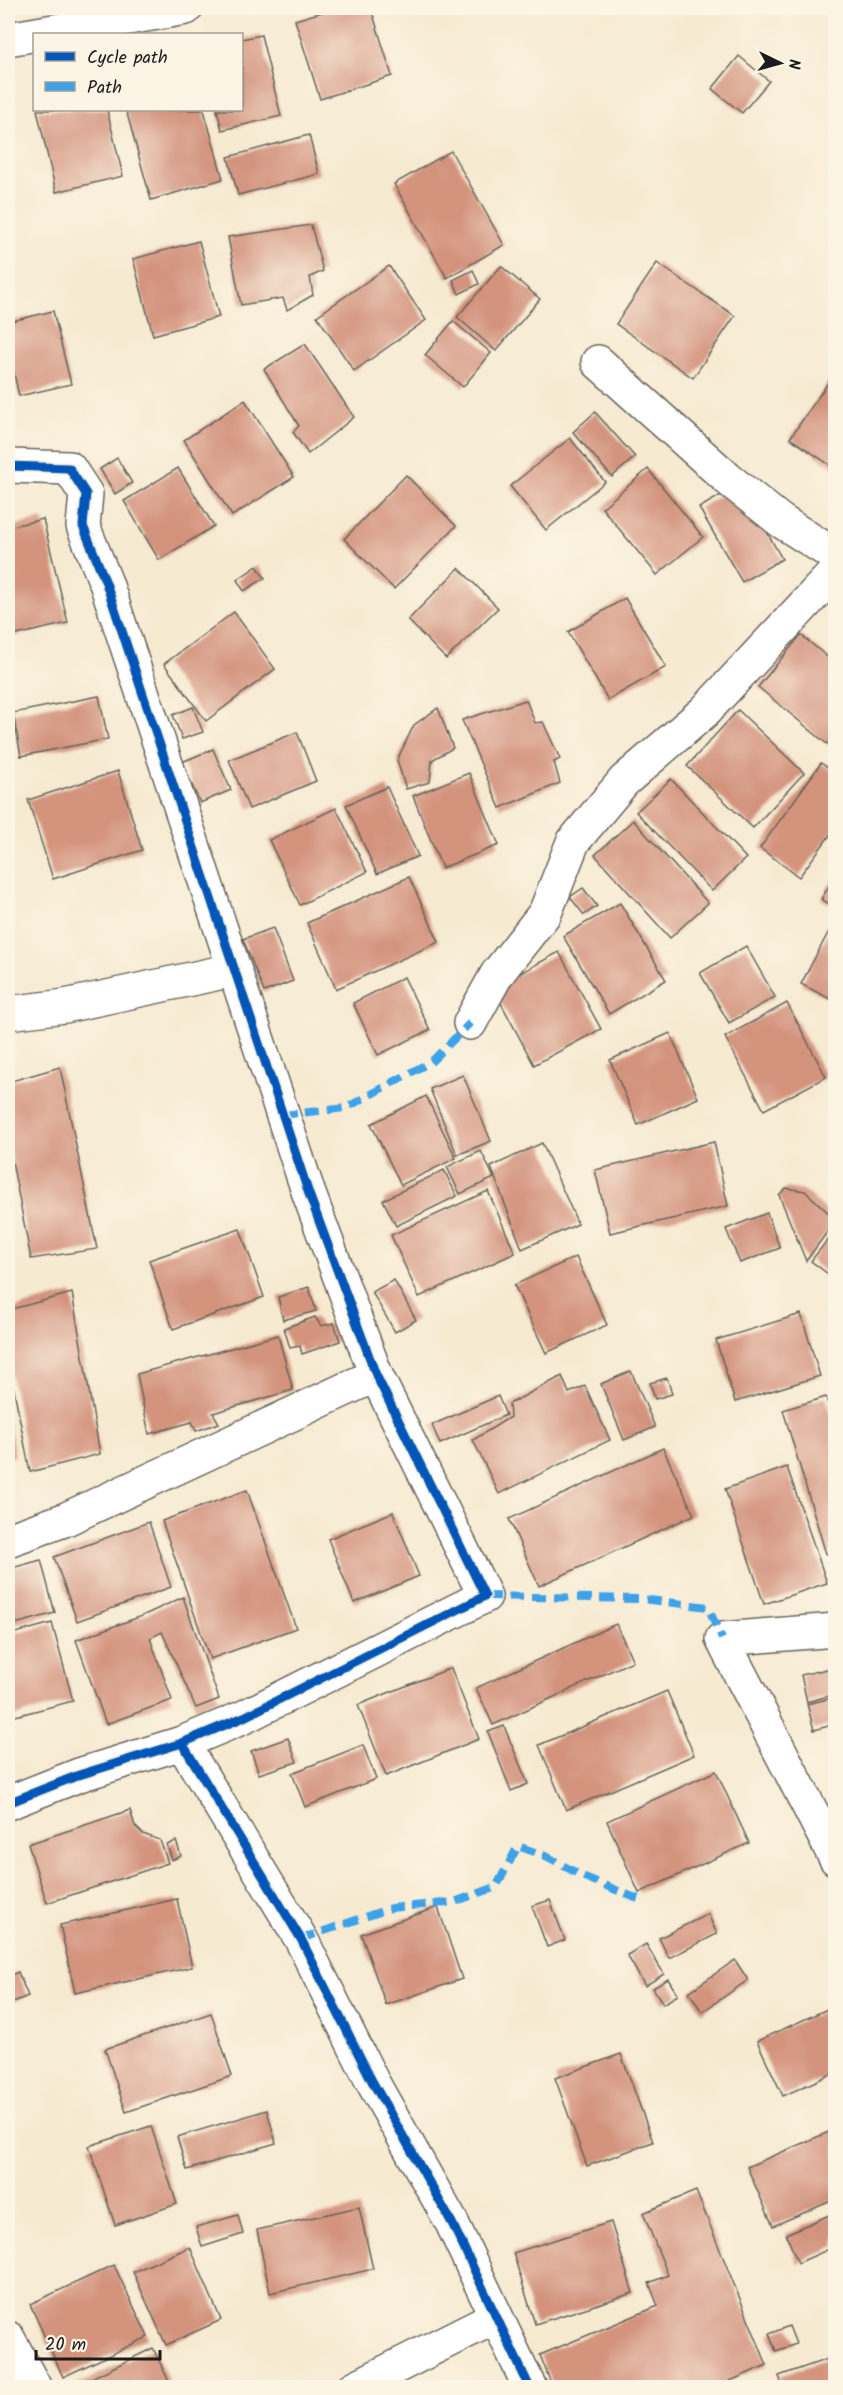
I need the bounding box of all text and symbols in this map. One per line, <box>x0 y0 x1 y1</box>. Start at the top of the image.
legend <box>33 33 243 111</box>
north arrow <box>750 33 810 93</box>
text: Cycle path <box>87 44 168 73</box>
text: N <box>781 58 806 70</box>
text: Path <box>87 74 122 103</box>
scale bar <box>36 2323 160 2361</box>
text: 20 m <box>45 2331 86 2360</box>

